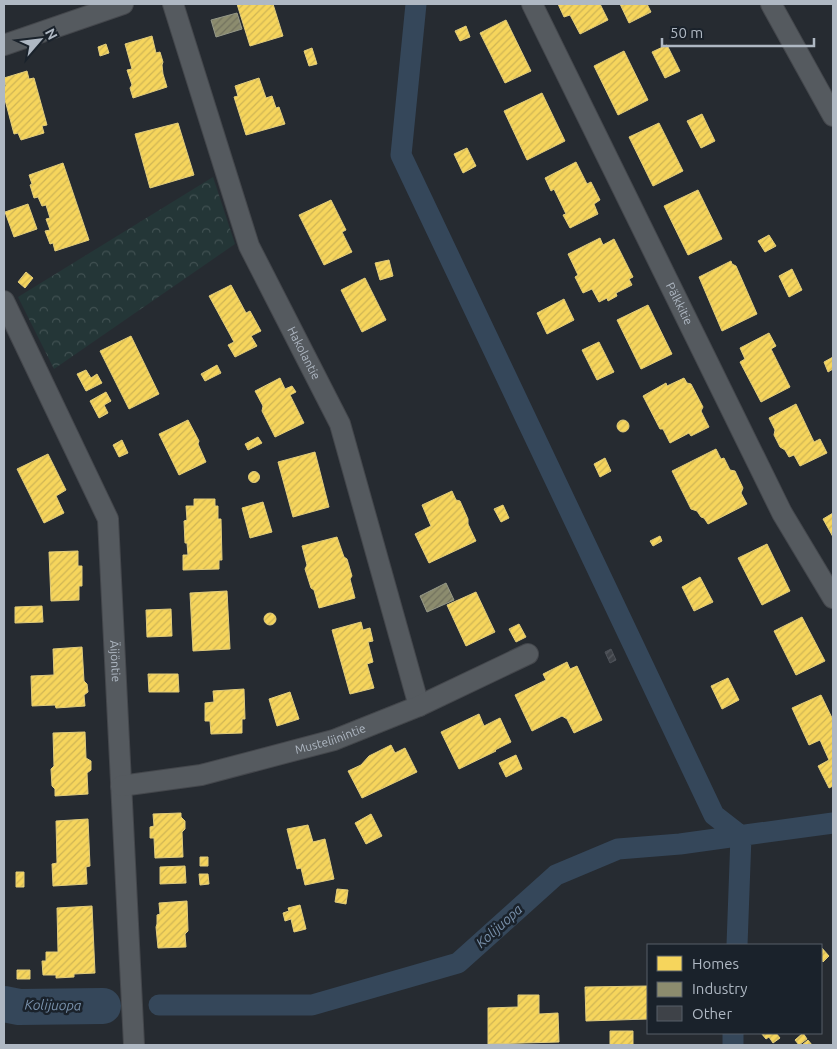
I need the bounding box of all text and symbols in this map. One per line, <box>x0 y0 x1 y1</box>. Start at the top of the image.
north arrow <box>15 15 65 65</box>
scale bar <box>662 15 814 47</box>
text: 50 m <box>670 24 703 41</box>
text: N <box>42 26 61 42</box>
street label: Pälkkitie <box>664 280 696 327</box>
street label: Hakolantie <box>285 324 323 382</box>
street label: Äijöntie <box>108 640 123 682</box>
street label: Musteliinintie <box>293 721 367 756</box>
water label: Kolijuopa <box>473 901 526 951</box>
legend <box>647 944 822 1034</box>
text: Homes <box>692 955 739 972</box>
text: Industry <box>692 980 747 997</box>
water label: Kolijuopa <box>24 997 82 1014</box>
text: Other <box>692 1005 732 1022</box>

